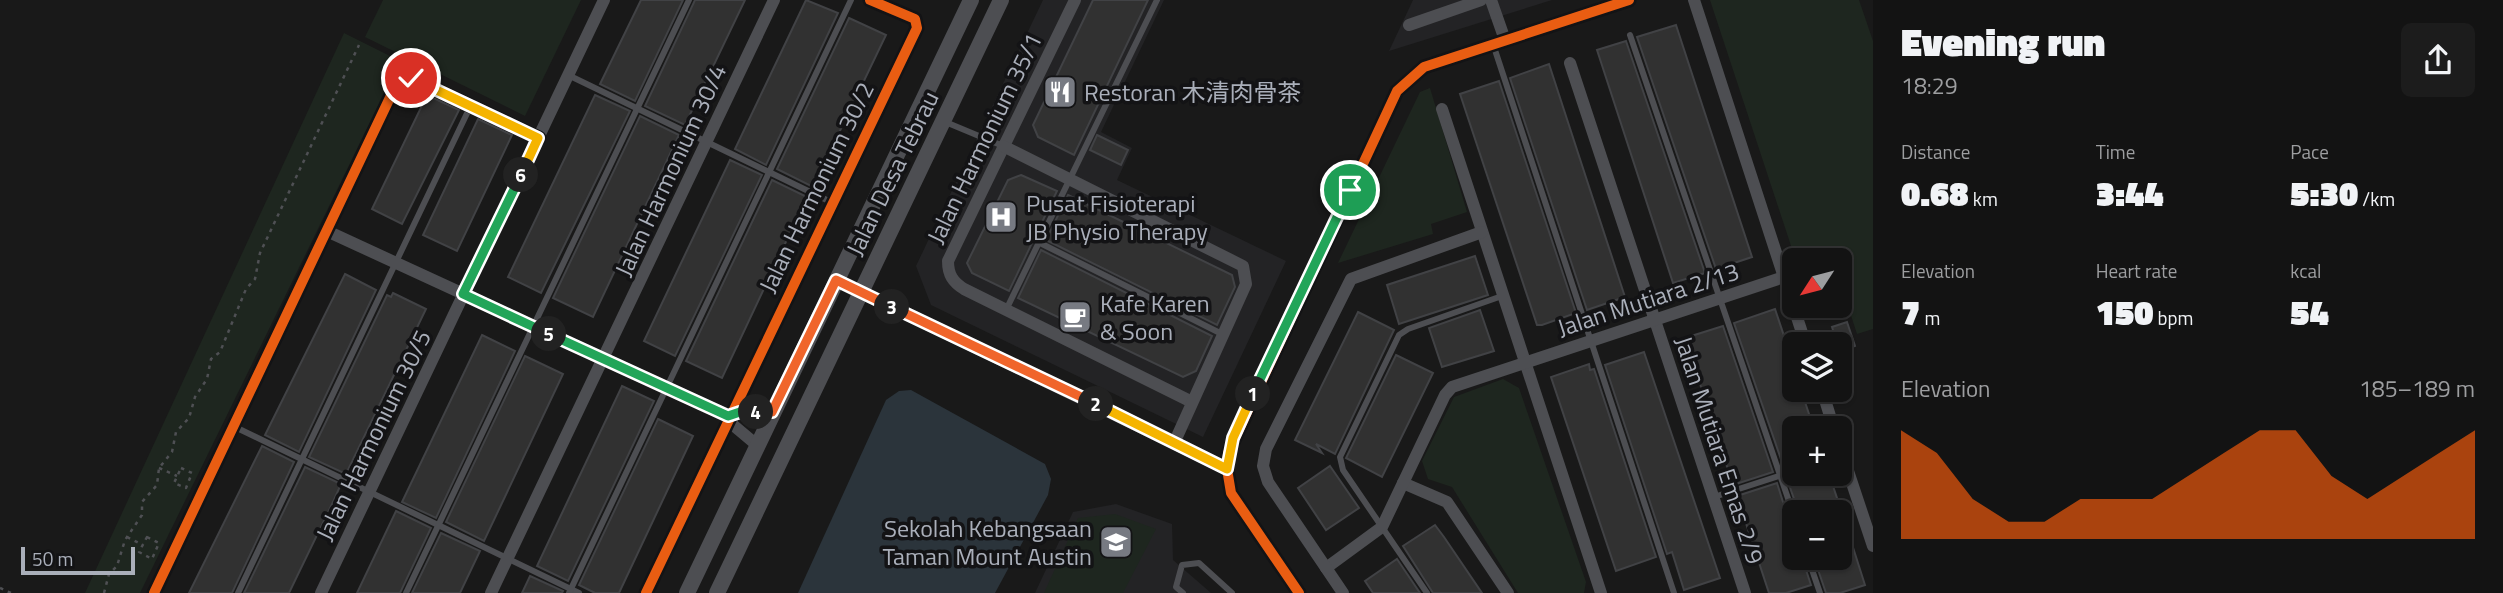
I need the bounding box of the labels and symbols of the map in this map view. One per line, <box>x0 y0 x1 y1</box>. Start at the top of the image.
street label: Jalan Harmonium 35/1 <box>917 27 1051 249</box>
pin <box>381 48 441 108</box>
street label: Jalan Harmonium 30/4 <box>605 58 735 282</box>
restaurant icon: Restoran 木清肉骨茶 <box>1041 73 1079 111</box>
place label: Restoran 木清肉骨茶 <box>1084 74 1301 110</box>
street label: Jalan Harmonium 30/2 <box>749 76 883 298</box>
street label: Jalan Desa Tebrau <box>837 85 947 261</box>
pin: 6 <box>504 158 538 192</box>
pin <box>1320 160 1380 220</box>
place label: Pusat Fisioterapi JB Physio Therapy <box>1026 185 1208 249</box>
hospital icon: Pusat Fisioterapi JB Physio Therapy <box>982 198 1020 236</box>
north arrow <box>1782 248 1852 318</box>
street label: Jalan Mutiara 2/13 <box>1553 253 1743 345</box>
place label: Kafe Karen & Soon <box>1100 285 1210 349</box>
pin: 3 <box>874 290 910 324</box>
cafe icon: Kafe Karen & Soon <box>1056 298 1094 336</box>
pin: 5 <box>532 316 566 352</box>
street label: Jalan Harmonium 30/5 <box>306 324 440 546</box>
street label: Jalan Mutiara Emas 2/9 <box>1666 332 1774 568</box>
pin: 1 <box>1236 376 1270 412</box>
pin: 2 <box>1078 386 1114 422</box>
pin: 4 <box>738 394 774 430</box>
place label: Sekolah Kebangsaan Taman Mount Austin <box>882 510 1092 574</box>
school or university icon: Sekolah Kebangsaan Taman Mount Austin <box>1097 523 1135 561</box>
scale bar <box>21 544 135 576</box>

